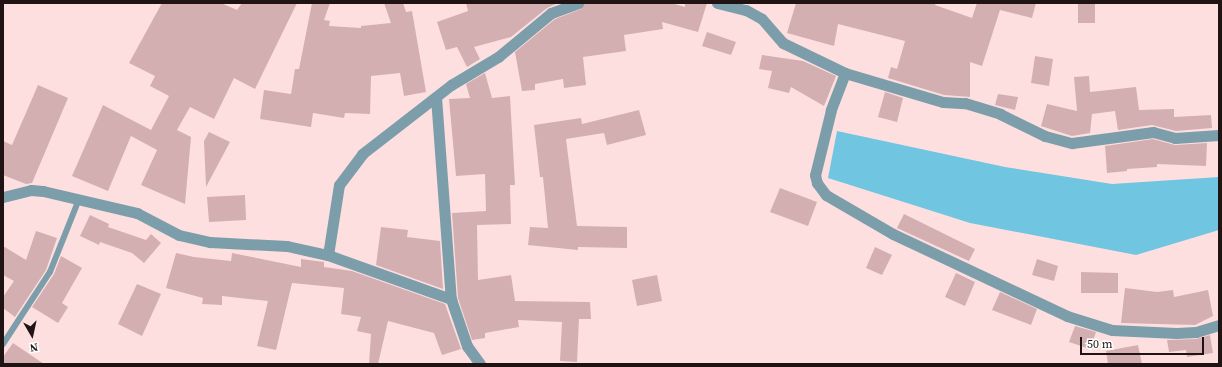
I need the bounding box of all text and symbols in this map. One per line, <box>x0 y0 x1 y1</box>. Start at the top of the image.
north arrow <box>12 315 52 355</box>
scale bar <box>1082 329 1206 355</box>
text: 50 m <box>1087 336 1113 352</box>
text: N <box>29 339 39 355</box>

